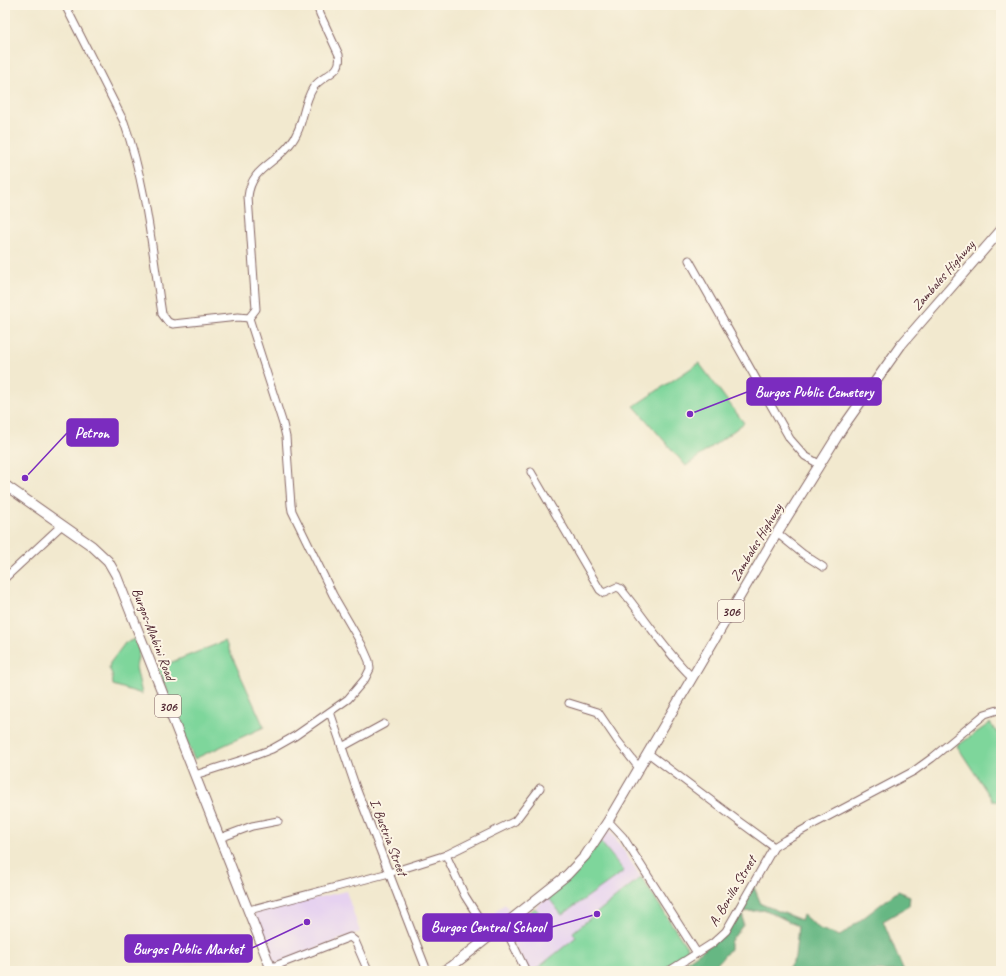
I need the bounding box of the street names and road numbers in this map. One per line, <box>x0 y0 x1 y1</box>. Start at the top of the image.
street label: Zambales Highway <box>908 236 979 314</box>
street label: Zambales Highway <box>727 499 787 584</box>
street label: Burgos-Mabini Road <box>128 586 180 685</box>
road number: 306 <box>718 600 744 622</box>
road number: 306 <box>155 695 181 717</box>
street label: I. Bustria Street <box>366 796 412 880</box>
street label: A. Bonilla Street <box>705 851 761 929</box>

